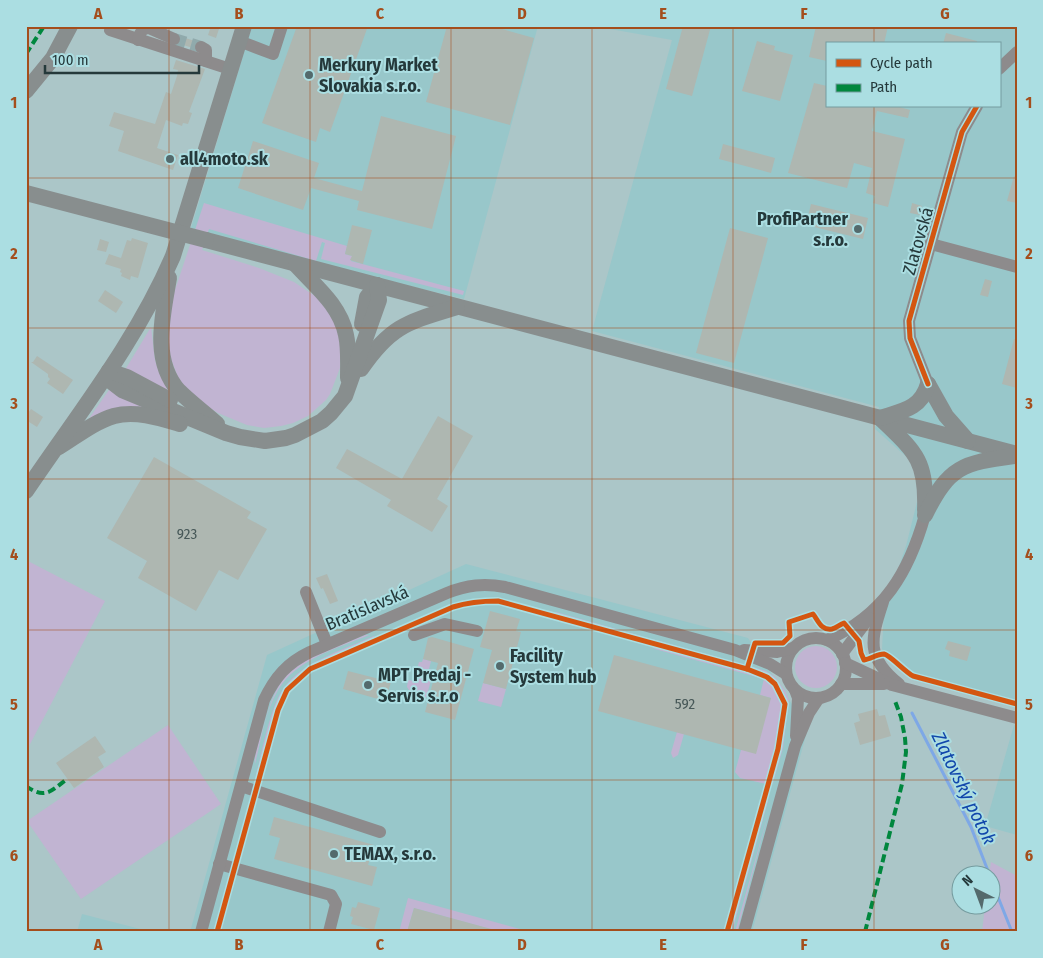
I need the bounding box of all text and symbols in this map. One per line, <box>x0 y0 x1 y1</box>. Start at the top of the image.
text: A <box>93 4 103 23</box>
text: B <box>235 4 244 23</box>
text: C <box>376 4 385 23</box>
text: D <box>517 4 527 23</box>
text: E <box>659 4 667 23</box>
text: F <box>800 4 808 23</box>
text: G <box>940 4 950 23</box>
scale bar <box>45 42 199 74</box>
legend <box>826 42 1000 108</box>
text: 100 m <box>52 51 89 69</box>
place label: Merkury Market Slovakia s.r.o. <box>319 54 438 97</box>
text: Cycle path <box>870 54 933 72</box>
marker: Merkury Market Slovakia s.r.o. <box>303 69 315 81</box>
text: Path <box>870 78 897 96</box>
text: 1 <box>11 93 17 112</box>
text: 1 <box>1026 93 1032 112</box>
place label: all4moto.sk <box>180 148 269 170</box>
marker: all4moto.sk <box>164 153 176 165</box>
street label: Zlatovská <box>898 205 938 277</box>
place label: ProfiPartner s.r.o. <box>757 208 848 251</box>
marker: ProfiPartner s.r.o. <box>852 223 864 235</box>
text: 2 <box>9 244 18 263</box>
text: 2 <box>1024 244 1033 263</box>
text: 3 <box>9 394 18 413</box>
text: 3 <box>1024 394 1033 413</box>
house number: 923 <box>177 525 197 543</box>
text: 4 <box>10 545 18 564</box>
text: 4 <box>1025 545 1033 564</box>
street label: Bratislavská <box>322 581 412 635</box>
place label: Facility System hub <box>510 645 597 688</box>
marker: Facility System hub <box>494 660 506 672</box>
place label: MPT Predaj - Servis s.r.o <box>378 664 472 707</box>
marker: MPT Predaj - Servis s.r.o <box>362 679 374 691</box>
text: 5 <box>10 695 18 714</box>
house number: 592 <box>675 695 696 713</box>
text: 5 <box>1025 695 1033 714</box>
water label: Zlatovský potok <box>926 727 1001 848</box>
place label: TEMAX, s.r.o. <box>344 843 436 865</box>
text: 6 <box>10 846 18 865</box>
text: 6 <box>1025 846 1033 865</box>
marker: TEMAX, s.r.o. <box>328 848 340 860</box>
north arrow <box>950 866 1000 916</box>
text: N <box>959 872 976 890</box>
text: A <box>93 935 103 954</box>
text: B <box>235 935 244 954</box>
text: C <box>376 935 385 954</box>
text: D <box>517 935 527 954</box>
text: E <box>659 935 667 954</box>
text: F <box>800 935 808 954</box>
text: G <box>940 935 950 954</box>

